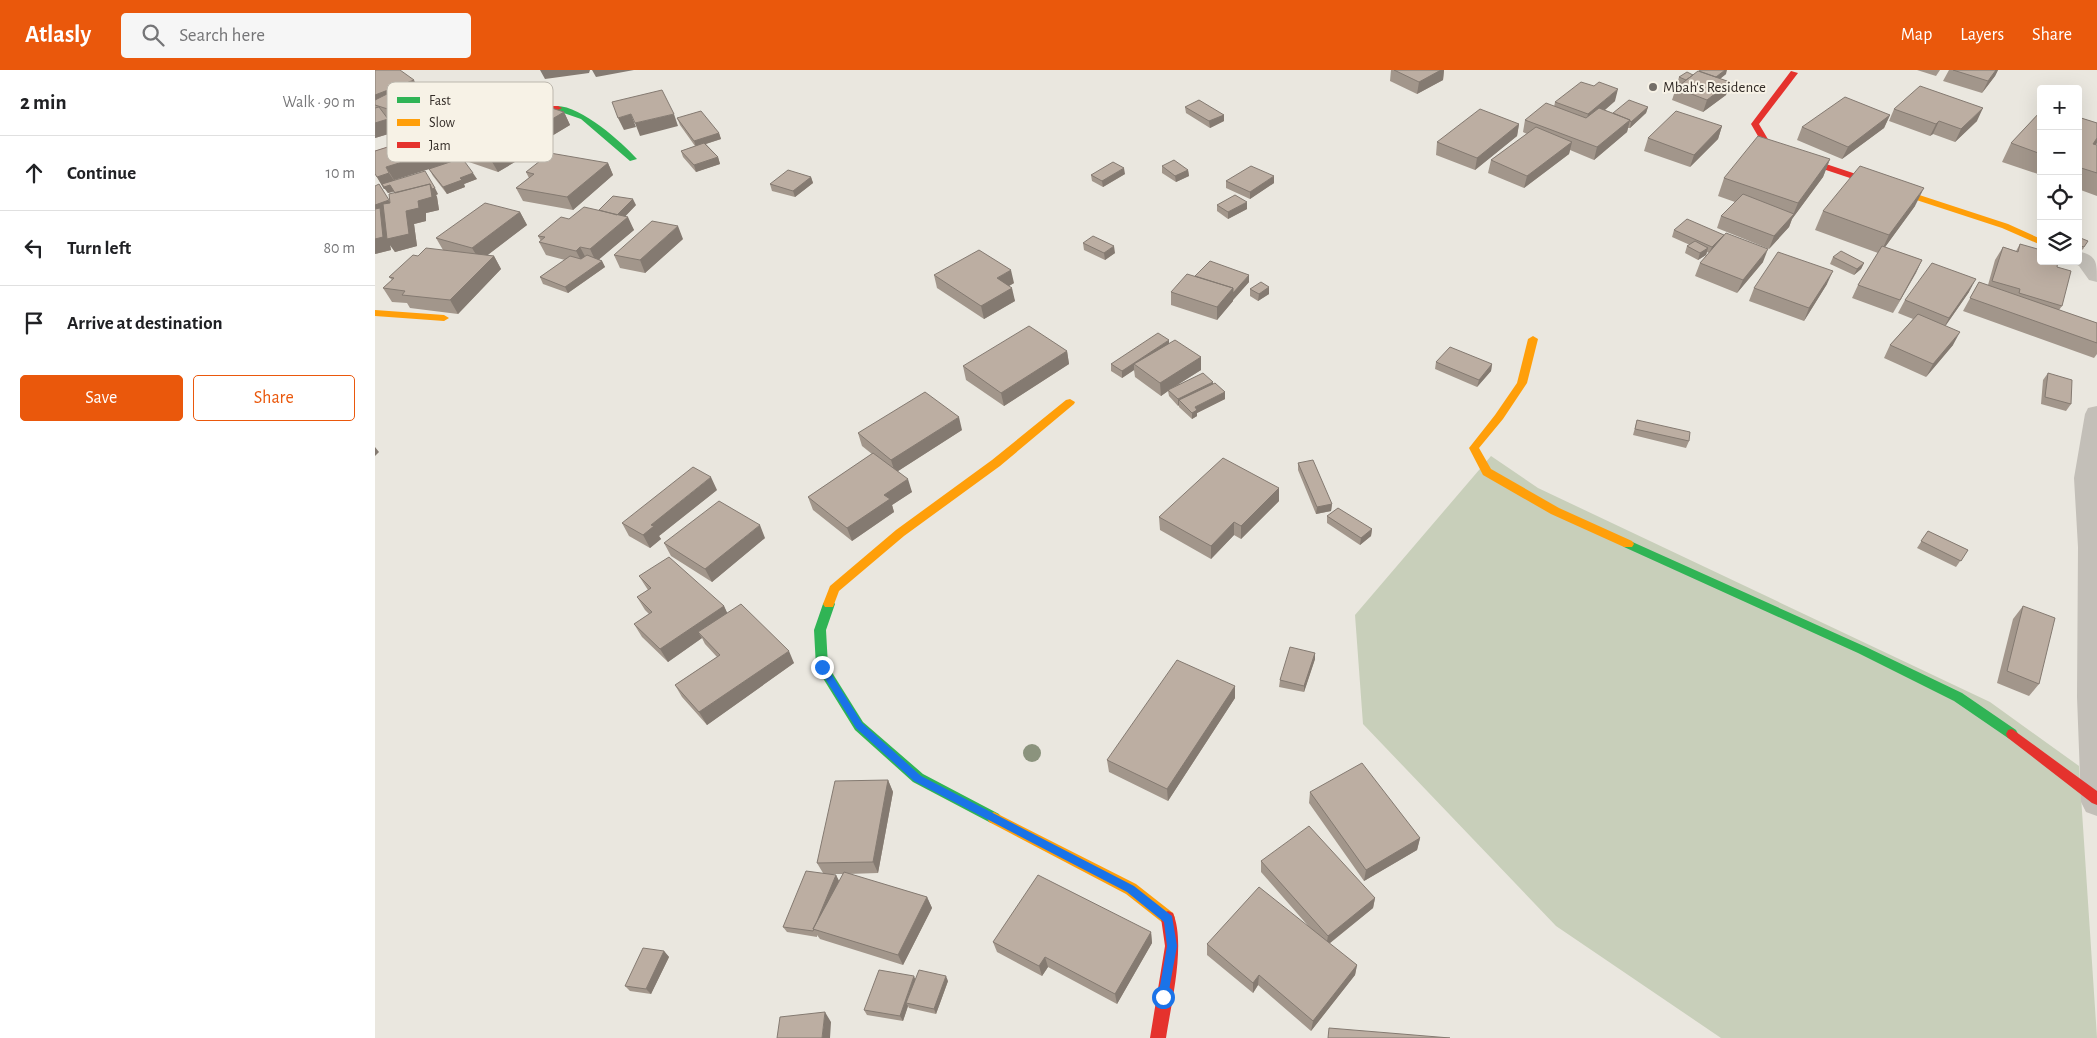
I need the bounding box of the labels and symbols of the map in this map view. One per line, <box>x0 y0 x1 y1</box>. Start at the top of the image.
place label: Mbah's Residence <box>1663 80 1766 95</box>
marker: Mbah's Residence <box>1647 81 1659 93</box>
legend <box>387 82 553 162</box>
text: Fast <box>429 94 451 108</box>
text: Slow <box>429 116 456 130</box>
text: Jam <box>429 139 451 153</box>
route end <box>811 656 834 679</box>
route start <box>1152 986 1175 1009</box>

